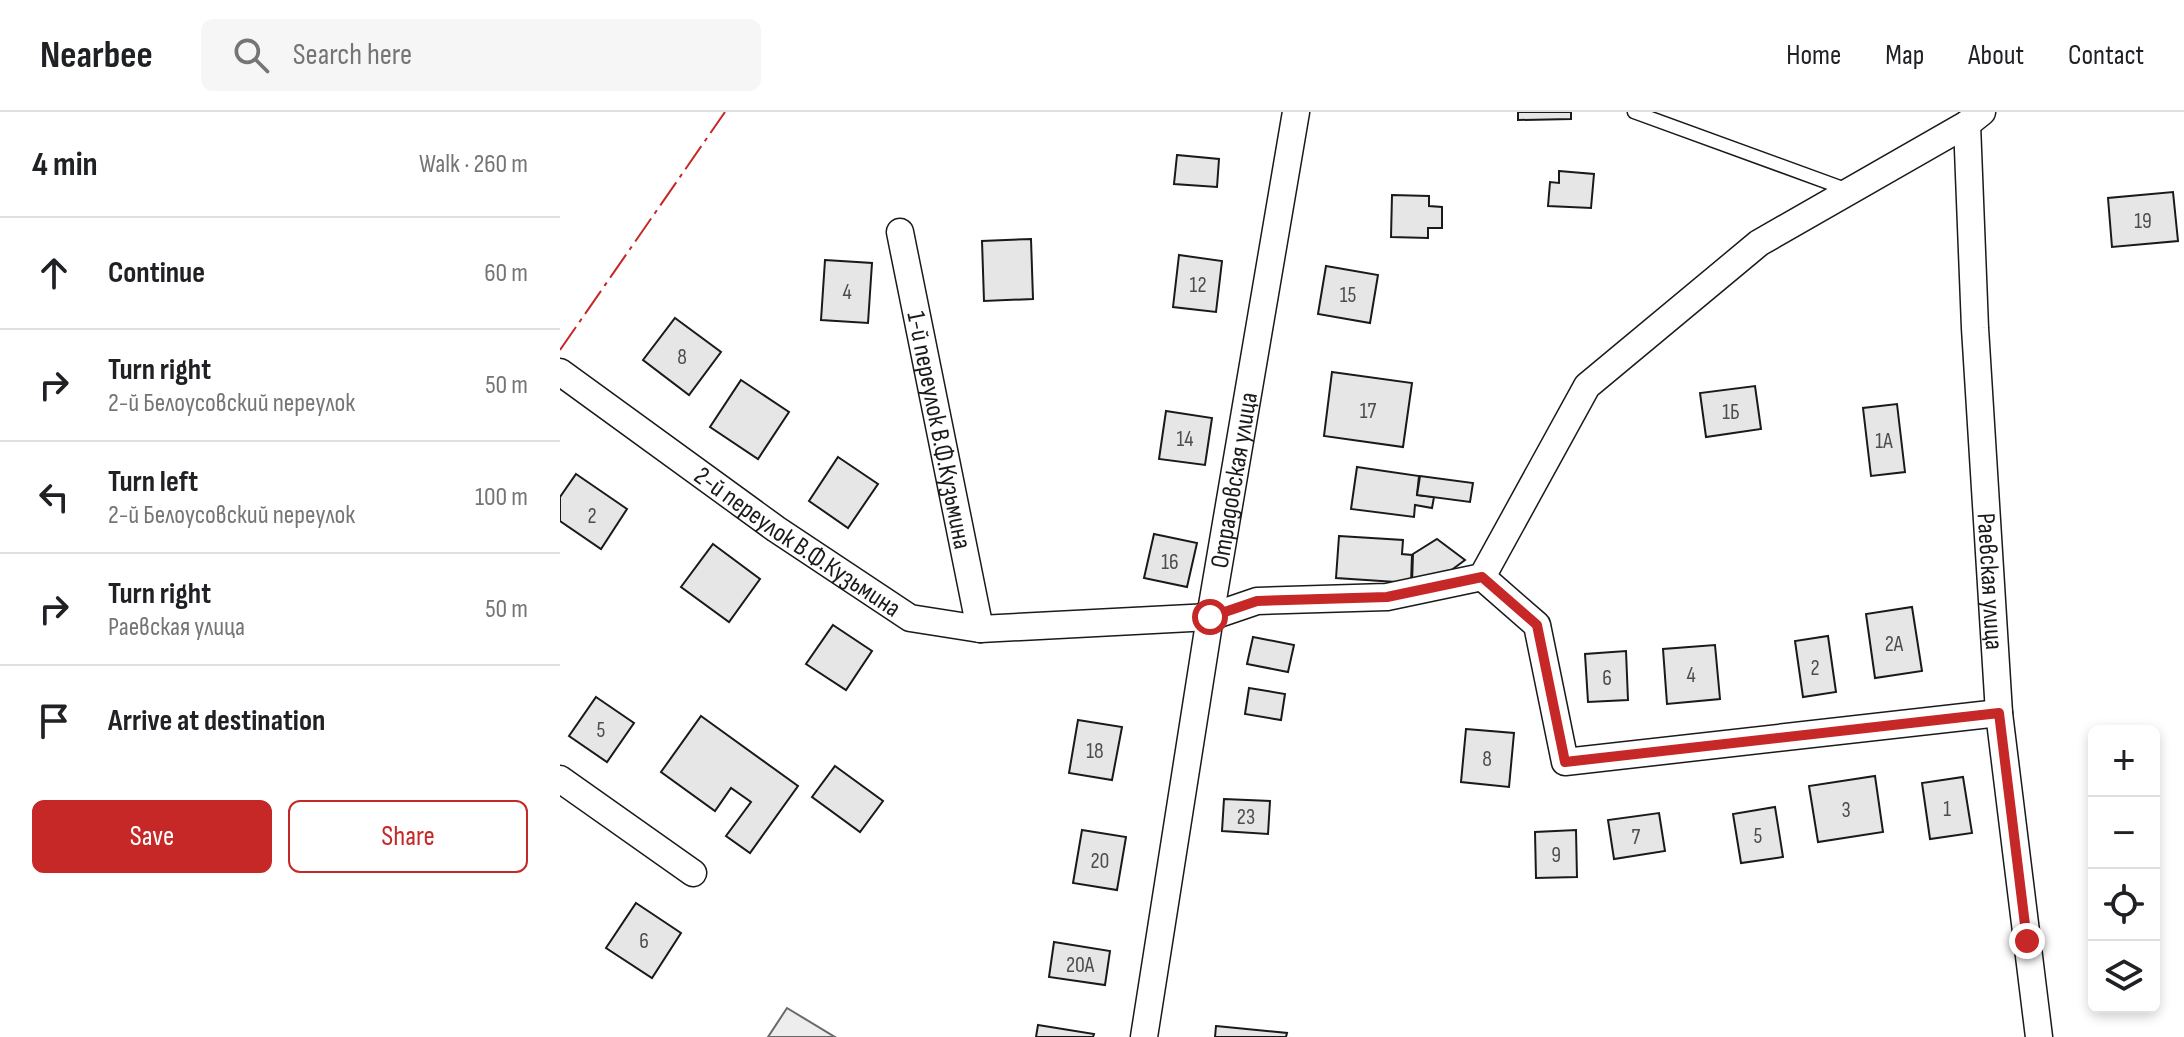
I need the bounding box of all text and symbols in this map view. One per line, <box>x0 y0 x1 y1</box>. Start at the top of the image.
search box <box>201 19 761 91</box>
text: Nearbee <box>40 33 153 78</box>
icon: search <box>229 33 273 77</box>
text: Search here <box>293 37 412 73</box>
text: Home <box>1786 39 1841 72</box>
text: Map <box>1885 39 1924 72</box>
text: About <box>1968 39 2024 72</box>
text: Contact <box>2068 39 2144 72</box>
text: 4 min <box>32 144 98 185</box>
text: Walk · 260 m <box>419 149 528 180</box>
house number: 19 <box>2134 208 2152 235</box>
icon: ahead <box>32 251 76 295</box>
text: Continue <box>108 255 205 291</box>
text: 60 m <box>484 258 528 289</box>
house number: 12 <box>1189 272 1207 299</box>
house number: 4 <box>842 279 852 306</box>
house number: 15 <box>1340 282 1356 309</box>
street label: 1-й переулок В.Ф.Кузьмина <box>899 309 978 552</box>
house number: 8 <box>677 344 687 371</box>
text: Turn right <box>108 352 211 388</box>
icon: right <box>32 363 76 407</box>
text: 50 m <box>485 370 528 401</box>
text: 2-й Белоусовский переулок <box>108 388 355 419</box>
street label: Отрадовская улица <box>1205 390 1265 571</box>
house number: 17 <box>1360 398 1376 425</box>
house number: 1Б <box>1722 399 1740 426</box>
house number: 14 <box>1177 426 1193 453</box>
house number: 1А <box>1875 428 1893 455</box>
street label: 2-й переулок В.Ф.Кузьмина <box>688 461 906 624</box>
text: Turn left <box>108 464 198 500</box>
icon: left <box>32 475 76 519</box>
text: 100 m <box>475 482 528 513</box>
text: 2-й Белоусовский переулок <box>108 500 355 531</box>
house number: 2 <box>587 503 597 530</box>
street label: Раевская улица <box>1970 512 2009 651</box>
house number: 16 <box>1161 549 1179 576</box>
text: Turn right <box>108 576 211 612</box>
icon: right <box>32 587 76 631</box>
text: 50 m <box>485 594 528 625</box>
route start <box>1192 599 1228 635</box>
text: Раевская улица <box>108 612 245 643</box>
house number: 2А <box>1885 631 1904 658</box>
house number: 2 <box>1810 655 1820 682</box>
house number: 4 <box>1686 662 1696 689</box>
house number: 6 <box>1602 665 1612 692</box>
icon: arrive <box>32 699 76 743</box>
text: Arrive at destination <box>108 703 325 739</box>
house number: 5 <box>597 717 606 744</box>
map controls <box>2088 725 2160 1013</box>
button: + <box>2088 725 2160 797</box>
house number: 18 <box>1086 738 1104 765</box>
house number: 8 <box>1482 746 1492 773</box>
house number: 1 <box>1943 796 1951 823</box>
house number: 3 <box>1841 797 1851 824</box>
button: − <box>2088 797 2160 869</box>
button: Save <box>32 800 272 873</box>
button: Share <box>288 800 528 873</box>
house number: 23 <box>1237 804 1255 831</box>
house number: 5 <box>1754 823 1763 850</box>
house number: 7 <box>1632 824 1641 851</box>
house number: 9 <box>1551 842 1561 869</box>
house number: 20 <box>1091 848 1109 875</box>
button: locate <box>2088 869 2160 941</box>
route end <box>2009 923 2045 959</box>
house number: 6 <box>639 928 649 955</box>
button: layers <box>2088 941 2160 1013</box>
house number: 20А <box>1066 952 1095 979</box>

